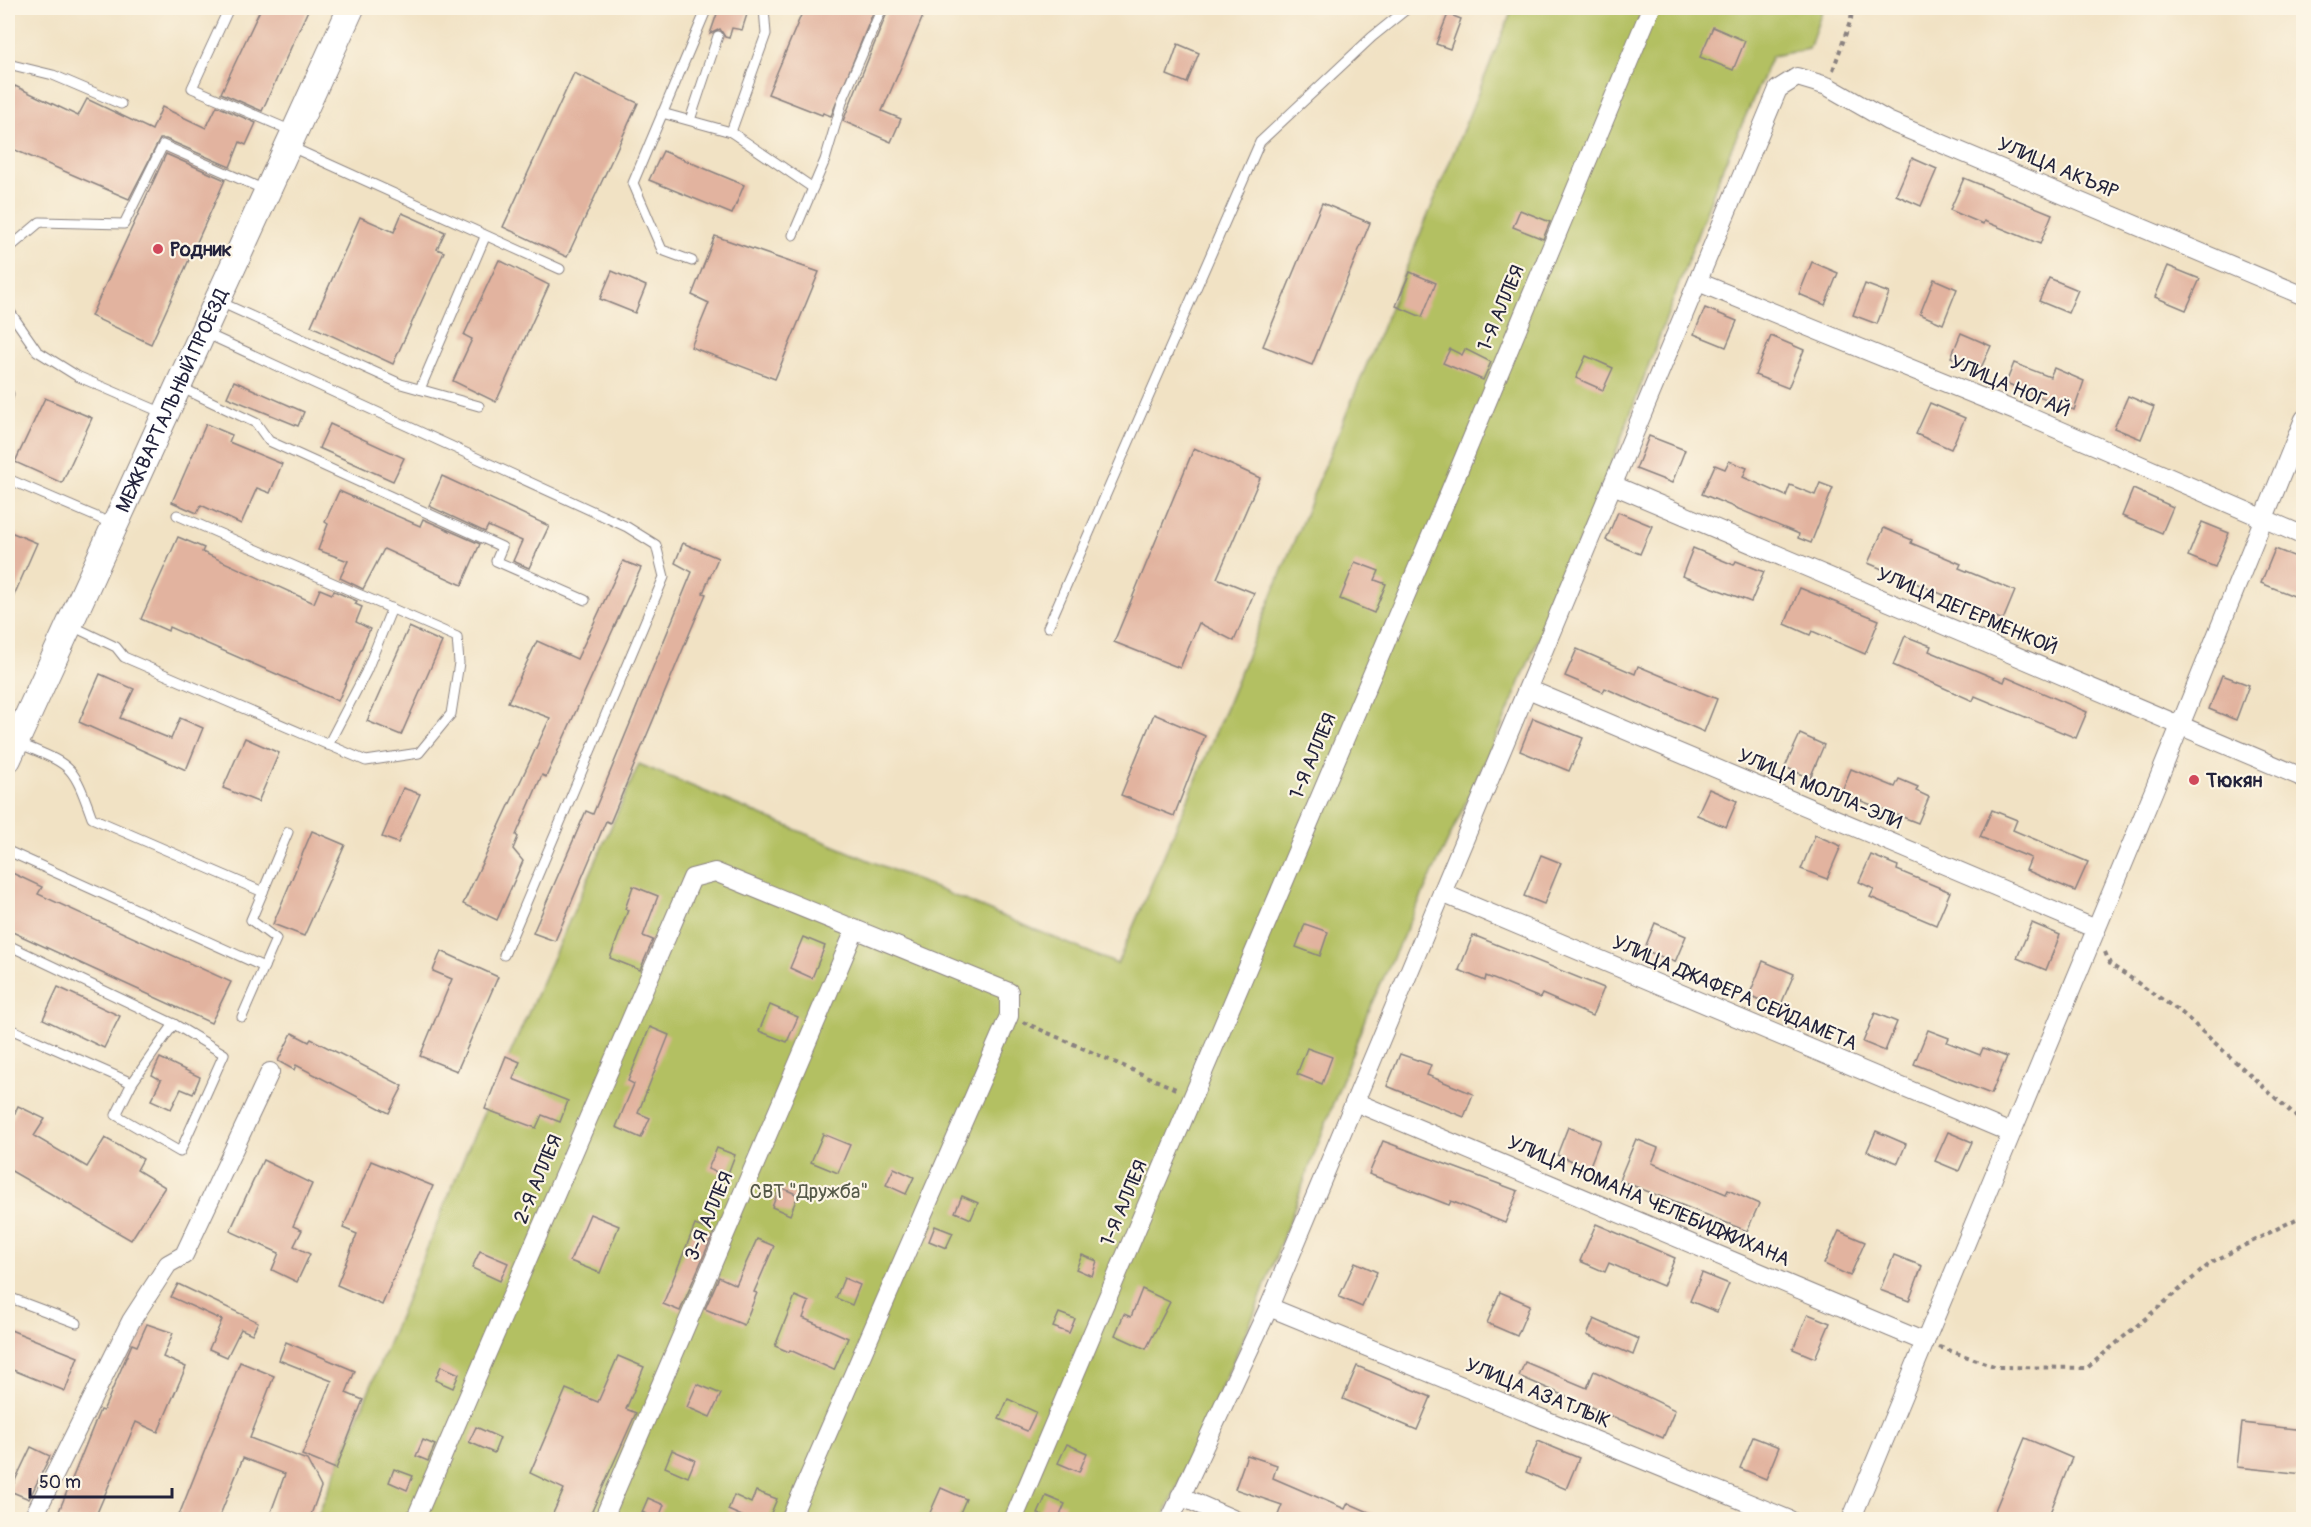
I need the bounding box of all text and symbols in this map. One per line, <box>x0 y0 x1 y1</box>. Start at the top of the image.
street label: УЛИЦА АКЪЯР <box>1994 131 2122 205</box>
place label: Родник <box>170 237 232 262</box>
marker: Родник <box>151 242 165 256</box>
street label: 1-Я АЛЛЕЯ <box>1472 261 1530 355</box>
street label: МЕЖКВАРТАЛЬНЫЙ ПРОЕЗД <box>110 284 234 516</box>
street label: УЛИЦА НОГАЙ <box>1946 350 2074 422</box>
street label: УЛИЦА ДЕГЕРМЕНКОЙ <box>1873 562 2061 660</box>
street label: 1-Я АЛЛЕЯ <box>1284 709 1342 803</box>
street label: УЛИЦА МОЛЛА-ЭЛИ <box>1734 743 1906 835</box>
place label: Тюкян <box>2205 768 2262 793</box>
marker: Тюкян <box>2187 773 2201 787</box>
street label: УЛИЦА ДЖАФЕРА СЕЙДАМЕТА <box>1609 930 1861 1056</box>
street label: УЛИЦА НОМАНА ЧЕЛЕБИДЖИХАНА <box>1504 1130 1794 1272</box>
street label: 2-Я АЛЛЕЯ <box>508 1131 568 1227</box>
street label: 1-Я АЛЛЕЯ <box>1095 1156 1153 1250</box>
street label: 3-Я АЛЛЕЯ <box>679 1168 739 1264</box>
park label: СВТ "Дружба" <box>750 1179 868 1204</box>
street label: УЛИЦА АЗАТЛЫК <box>1462 1352 1614 1434</box>
scale bar <box>30 1461 172 1499</box>
text: 50 m <box>39 1471 81 1494</box>

